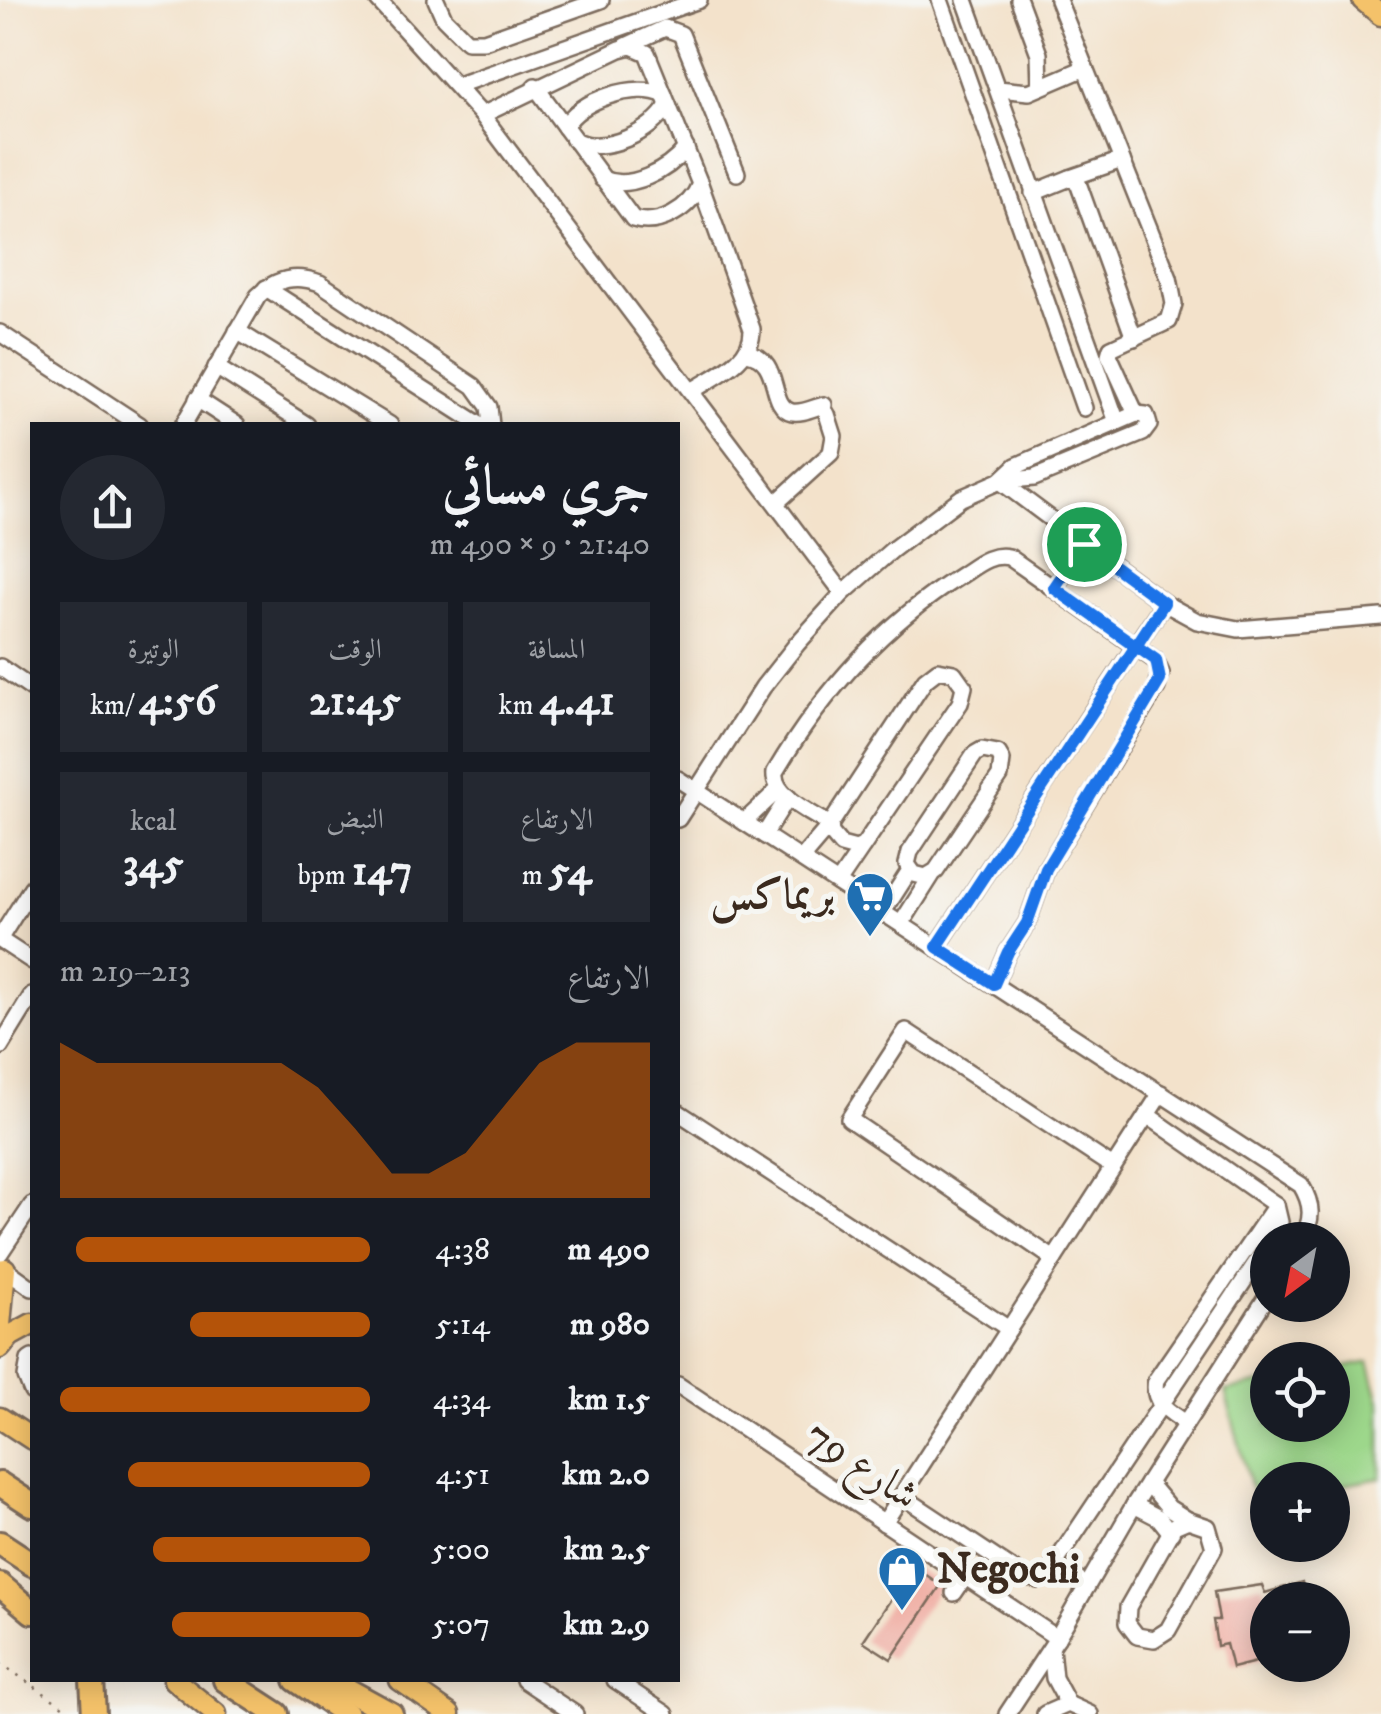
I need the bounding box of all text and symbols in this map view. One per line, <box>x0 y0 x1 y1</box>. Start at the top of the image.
text: جري مسائي <box>442 453 650 522</box>
button: share <box>60 455 165 560</box>
pin <box>1042 502 1127 587</box>
icon: arrive <box>1057 517 1112 572</box>
text: 21:40 · 9 × 490 m <box>430 525 650 565</box>
text: الوتيرة <box>128 632 179 667</box>
text: الوقت <box>328 632 382 667</box>
text: المسافة <box>528 632 585 667</box>
text: 4:56 <box>139 676 217 728</box>
text: 21:45 <box>309 676 401 728</box>
text: 4.41 <box>540 676 615 728</box>
text: /km <box>90 688 139 723</box>
text: km <box>499 688 540 723</box>
text: النبض <box>326 802 384 837</box>
text: الارتفاع <box>520 802 593 837</box>
text: kcal <box>130 804 176 839</box>
text: 345 <box>123 839 184 891</box>
text: 147 <box>352 846 412 898</box>
text: 54 <box>549 846 592 898</box>
text: bpm <box>298 858 352 893</box>
text: m <box>522 858 549 893</box>
place label: بريماكس <box>710 870 835 924</box>
supermarket icon: بريماكس <box>844 870 896 938</box>
text: 213–219 m <box>60 952 191 992</box>
text: الارتفاع <box>567 959 650 999</box>
north arrow <box>1250 1222 1350 1322</box>
map controls <box>1250 1222 1350 1682</box>
text: 4:38 <box>435 1230 490 1270</box>
text: 490 m <box>567 1230 650 1270</box>
text: 5:14 <box>436 1305 490 1345</box>
text: 980 m <box>570 1305 650 1345</box>
button: locate <box>1250 1342 1350 1442</box>
text: 4:34 <box>433 1380 490 1420</box>
text: 1.5 km <box>568 1380 650 1420</box>
street label: شارع 79 <box>792 1409 928 1528</box>
text: 4:51 <box>436 1455 490 1495</box>
text: 2.0 km <box>562 1455 650 1495</box>
button: + <box>1250 1462 1350 1562</box>
text: 5:00 <box>431 1530 490 1570</box>
text: 2.5 km <box>564 1530 650 1570</box>
shop icon: Negochi <box>876 1544 928 1612</box>
place label: Negochi <box>937 1544 1080 1596</box>
button: − <box>1250 1582 1350 1682</box>
text: 5:07 <box>432 1605 490 1645</box>
text: 2.9 km <box>563 1605 650 1645</box>

